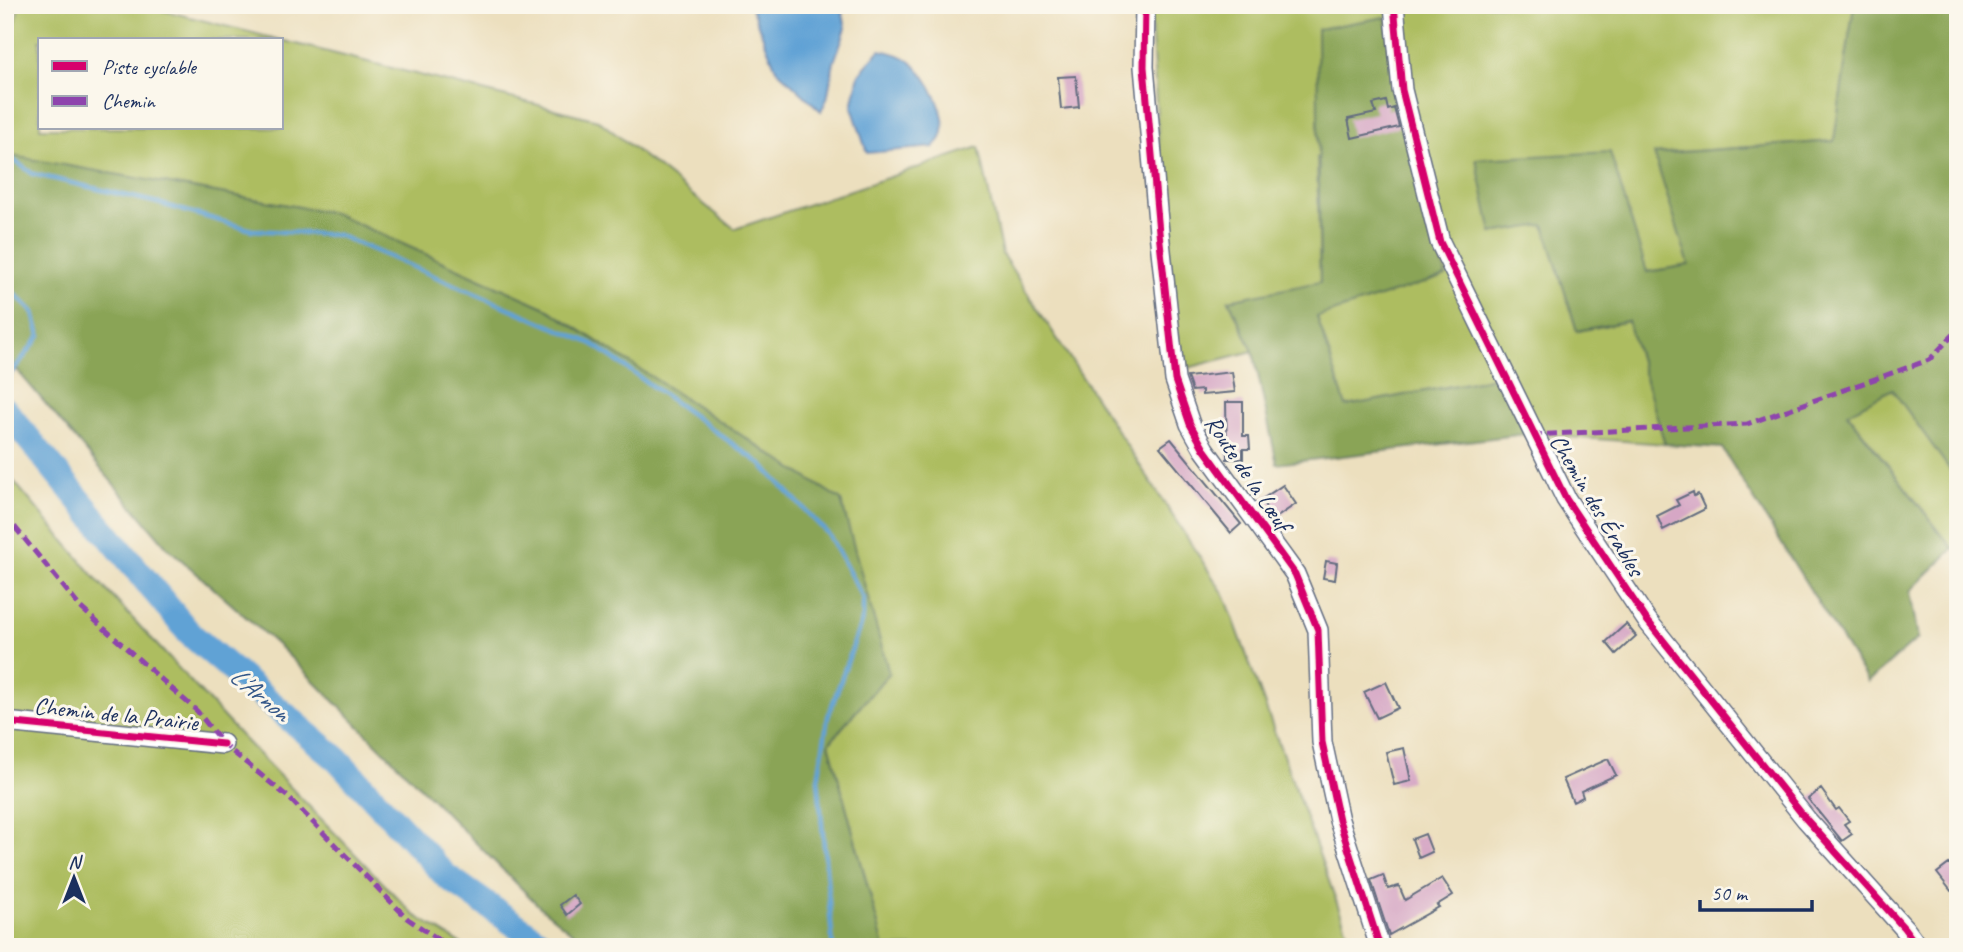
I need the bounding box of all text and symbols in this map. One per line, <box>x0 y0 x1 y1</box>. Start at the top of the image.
legend <box>38 38 284 130</box>
text: Piste cyclable <box>102 54 198 80</box>
text: Chemin <box>102 88 156 114</box>
street label: Route de la Lœuf <box>1198 409 1301 541</box>
street label: Chemin des Érables <box>1543 429 1652 584</box>
water label: L'Arnon <box>223 659 299 730</box>
street label: Chemin de la Prairie <box>33 690 201 738</box>
north arrow <box>38 844 108 914</box>
text: N <box>68 850 83 874</box>
scale bar <box>1700 868 1812 912</box>
text: 50 m <box>1711 880 1749 906</box>

